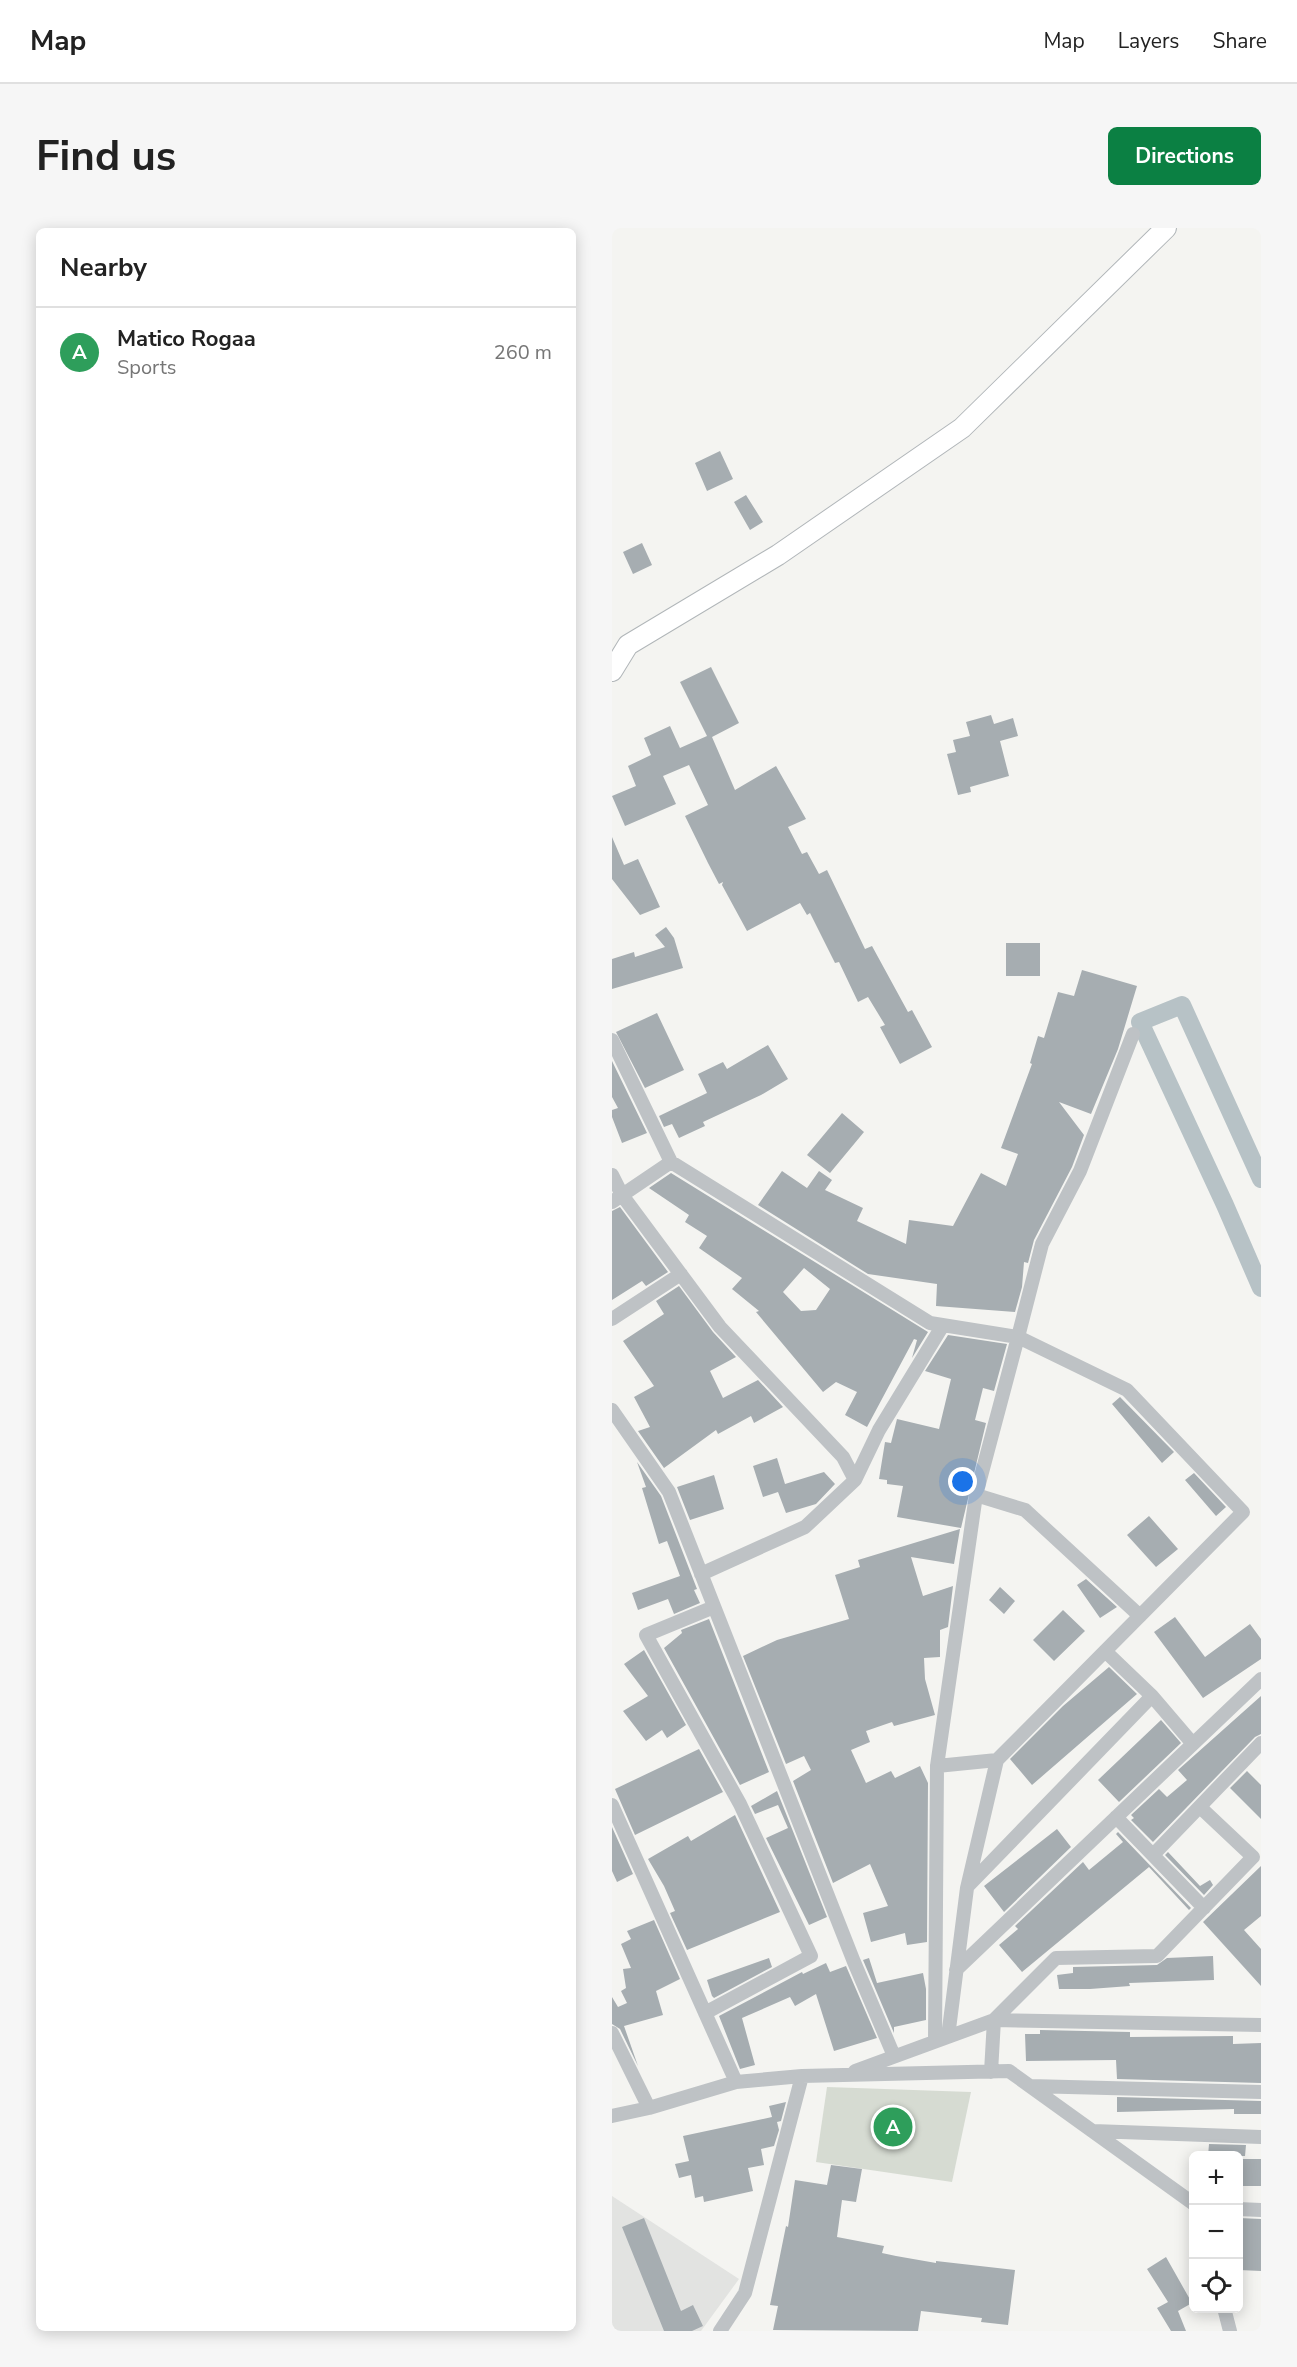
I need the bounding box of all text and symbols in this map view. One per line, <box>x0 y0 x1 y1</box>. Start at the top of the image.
text: Map <box>30 22 86 60</box>
text: Map <box>1043 27 1085 55</box>
text: Layers <box>1118 27 1179 55</box>
text: Share <box>1212 27 1267 55</box>
button: Directions <box>1108 127 1261 185</box>
text: Find us <box>36 128 176 185</box>
text: Nearby <box>60 250 147 285</box>
text: Matico Rogaa <box>117 324 256 354</box>
text: A <box>72 339 87 366</box>
text: 260 m <box>494 339 552 366</box>
text: Sports <box>117 354 176 381</box>
your location <box>948 1467 977 1496</box>
pin: A <box>874 2104 912 2150</box>
map controls <box>1189 2151 1243 2313</box>
button: + <box>1189 2151 1243 2205</box>
button: − <box>1189 2205 1243 2259</box>
button: locate <box>1189 2259 1243 2313</box>

